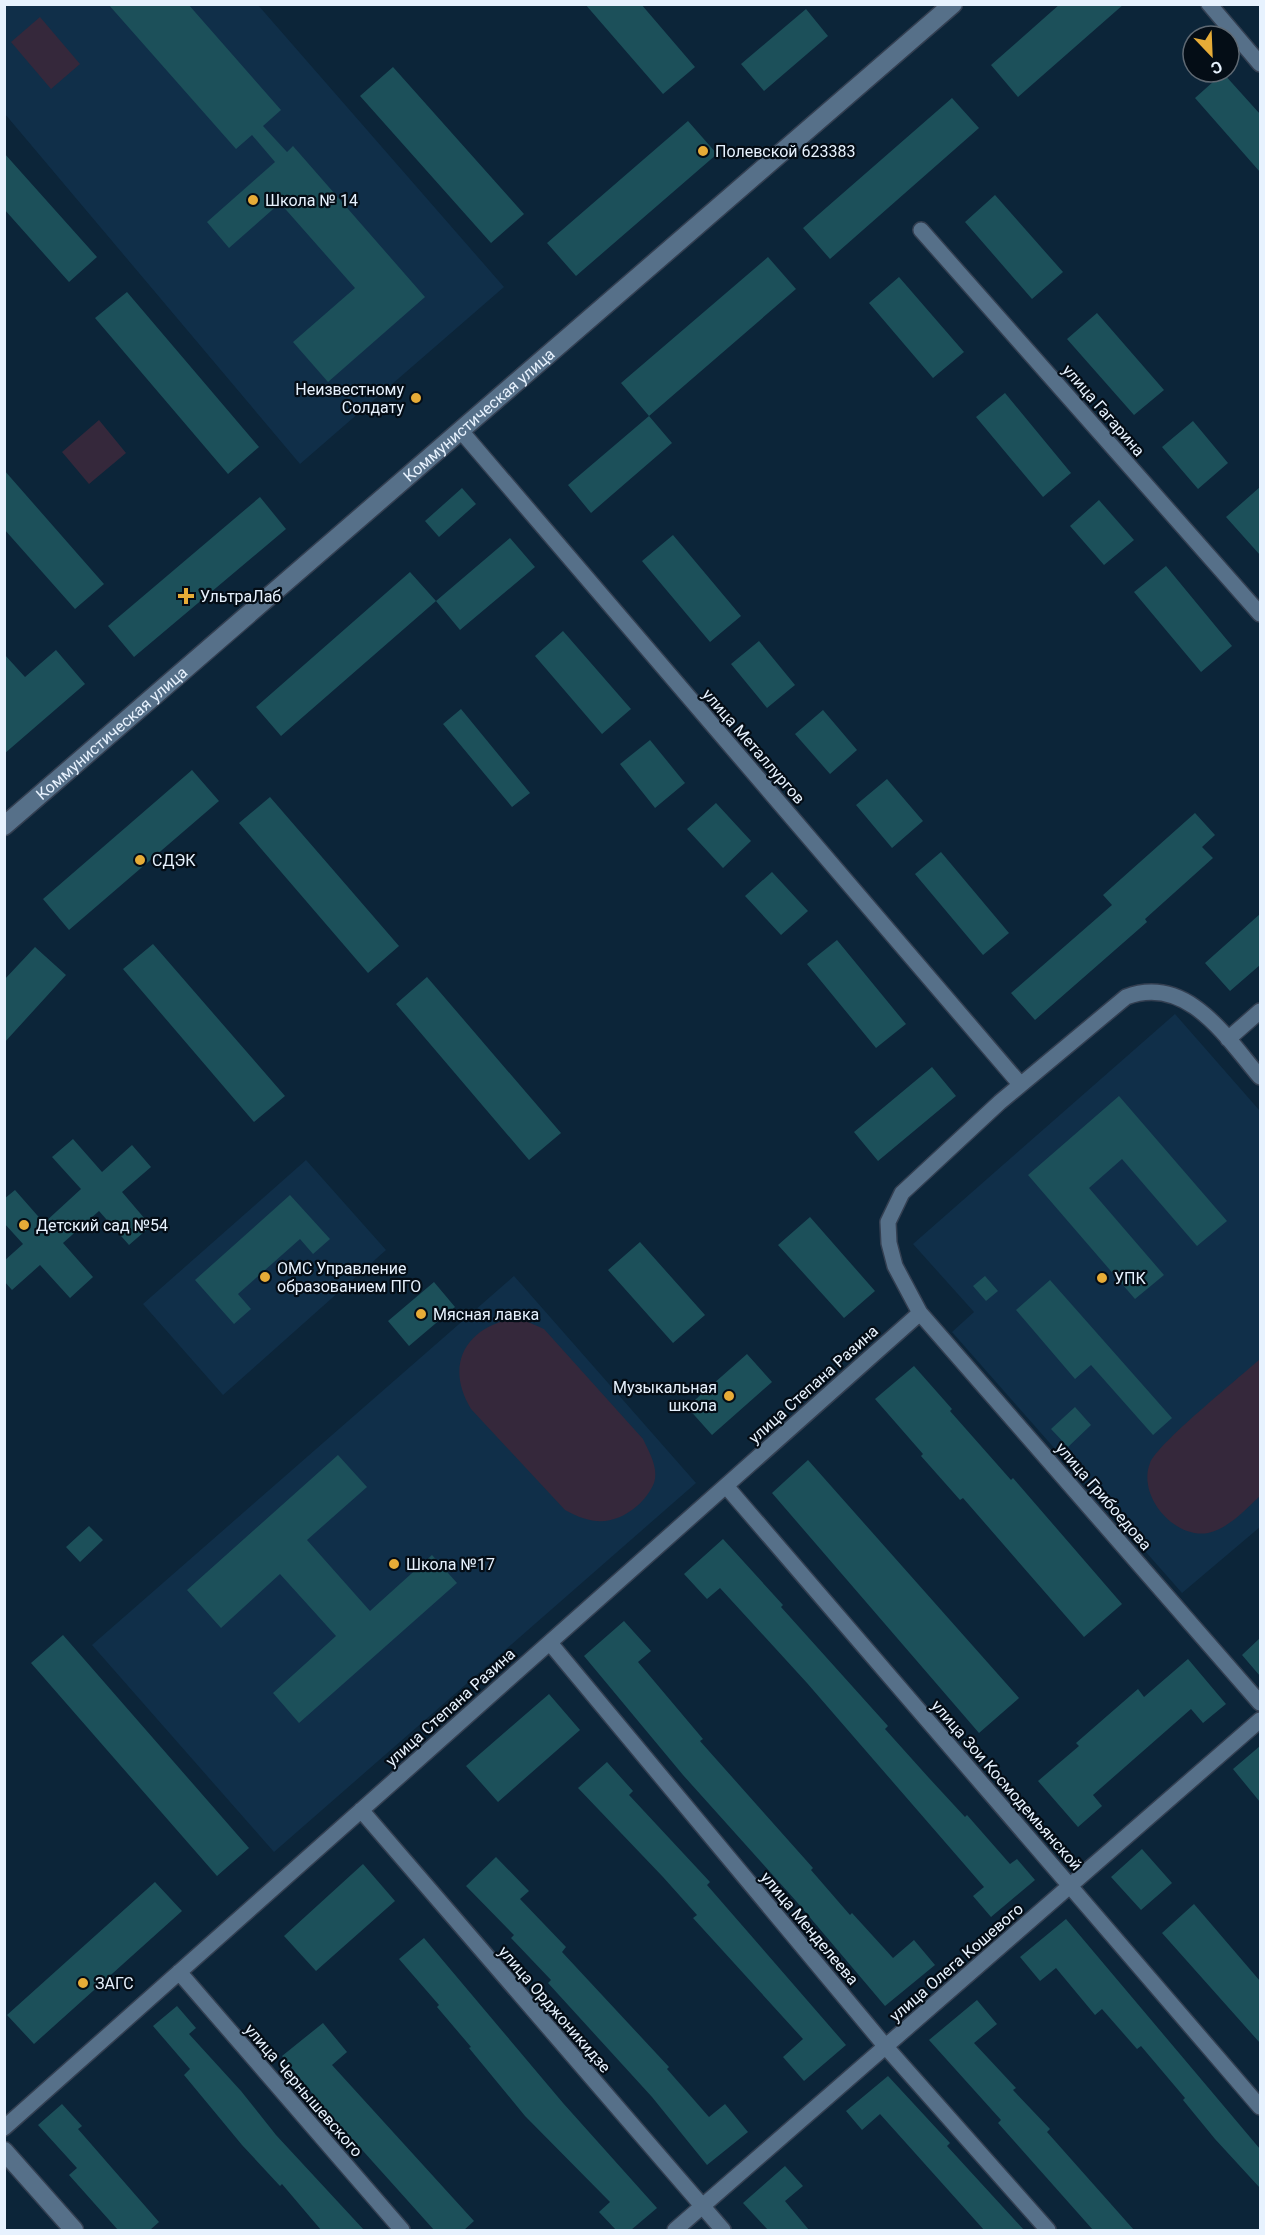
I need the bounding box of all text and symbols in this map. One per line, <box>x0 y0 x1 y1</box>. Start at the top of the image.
north arrow <box>1181 24 1241 84</box>
text: С <box>1208 57 1225 78</box>
place label: Полевской 623383 <box>715 142 855 161</box>
marker: Полевской 623383 <box>696 144 710 158</box>
place label: Школа № 14 <box>265 191 358 210</box>
marker: Школа № 14 <box>246 193 260 207</box>
street label: Коммунистическая улица <box>400 345 559 486</box>
street label: улица Гагарина <box>1059 361 1149 460</box>
place label: Неизвестному Солдату <box>295 380 404 417</box>
marker: Неизвестному Солдату <box>409 391 423 405</box>
marker: УльтраЛаб <box>177 587 195 605</box>
place label: УльтраЛаб <box>200 587 281 606</box>
street label: Коммунистическая улица <box>32 663 191 804</box>
street label: улица Металлургов <box>698 685 809 808</box>
place label: СДЭК <box>152 851 196 870</box>
marker: СДЭК <box>133 853 147 867</box>
place label: Детский сад №54 <box>36 1216 168 1235</box>
marker: Детский сад №54 <box>17 1218 31 1232</box>
place label: ОМС Управление образованием ПГО <box>277 1259 421 1296</box>
place label: УПК <box>1114 1269 1146 1288</box>
marker: ОМС Управление образованием ПГО <box>258 1270 272 1284</box>
marker: УПК <box>1095 1271 1109 1285</box>
place label: Мясная лавка <box>433 1305 539 1324</box>
marker: Мясная лавка <box>414 1307 428 1321</box>
street label: улица Степана Разина <box>745 1321 882 1448</box>
place label: Музыкальная школа <box>613 1378 717 1415</box>
marker: Музыкальная школа <box>722 1389 736 1403</box>
street label: улица Грибоедова <box>1052 1439 1156 1554</box>
place label: Школа №17 <box>406 1555 495 1574</box>
marker: Школа №17 <box>387 1557 401 1571</box>
street label: улица Степана Разина <box>382 1644 519 1771</box>
street label: улица Зои Космодемьянской <box>927 1696 1086 1874</box>
street label: улица Менделеева <box>757 1868 862 1989</box>
street label: улица Олега Кошевого <box>886 1899 1027 2026</box>
street label: улица Орджоникидзе <box>495 1942 615 2076</box>
place label: ЗАГС <box>95 1974 134 1993</box>
marker: ЗАГС <box>76 1976 90 1990</box>
street label: улица Чернышевского <box>241 2020 367 2161</box>

